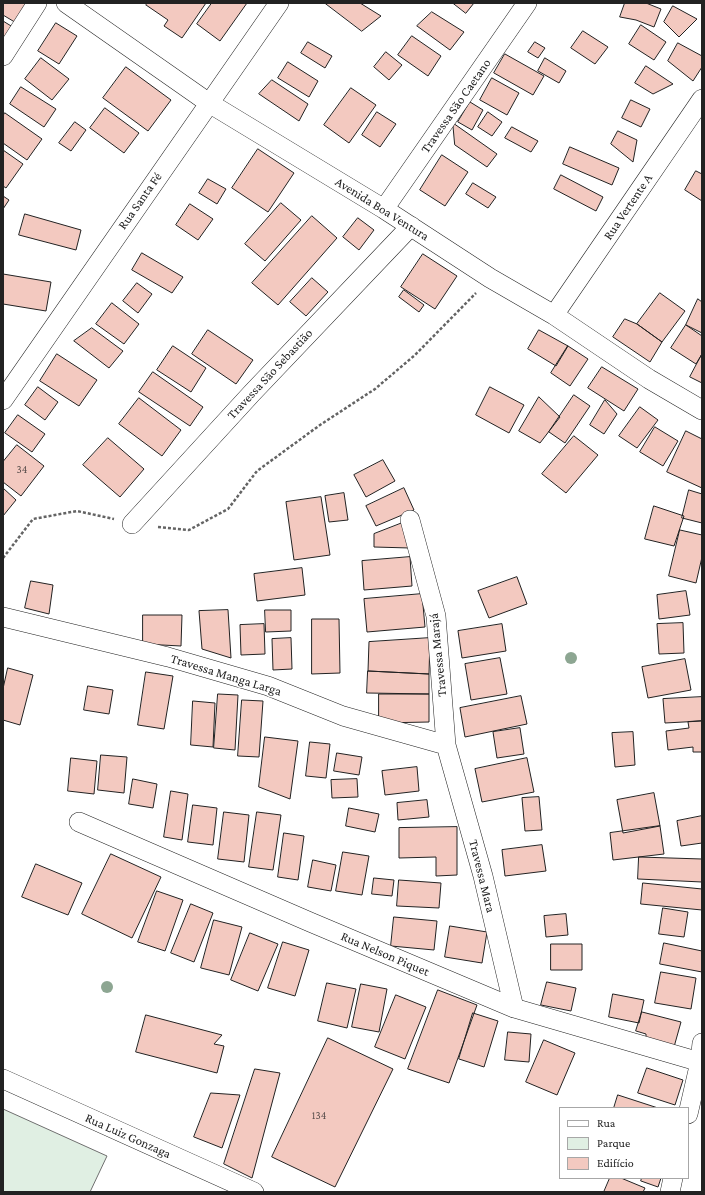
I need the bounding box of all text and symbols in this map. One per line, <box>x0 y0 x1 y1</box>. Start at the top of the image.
street label: Travessa São Caetano <box>418 56 494 156</box>
street label: Rua Santa Fé <box>115 169 165 233</box>
street label: Rua Vertente A <box>600 171 656 243</box>
street label: Avenida Boa Ventura <box>332 174 432 244</box>
street label: Travessa São Sebastião <box>224 325 316 423</box>
house number: 34 <box>17 463 27 477</box>
street label: Travessa Marajá <box>426 612 450 698</box>
street label: Travessa Manga Larga <box>169 651 283 699</box>
street label: Travessa Mara <box>465 838 499 914</box>
street label: Rua Nelson Piquet <box>338 928 432 980</box>
legend <box>559 1107 689 1179</box>
house number: 134 <box>312 1109 326 1123</box>
street label: Rua Luiz Gonzaga <box>83 1110 173 1162</box>
text: Rua <box>597 1116 615 1130</box>
text: Parque <box>597 1136 630 1150</box>
text: Edifício <box>597 1156 634 1170</box>

